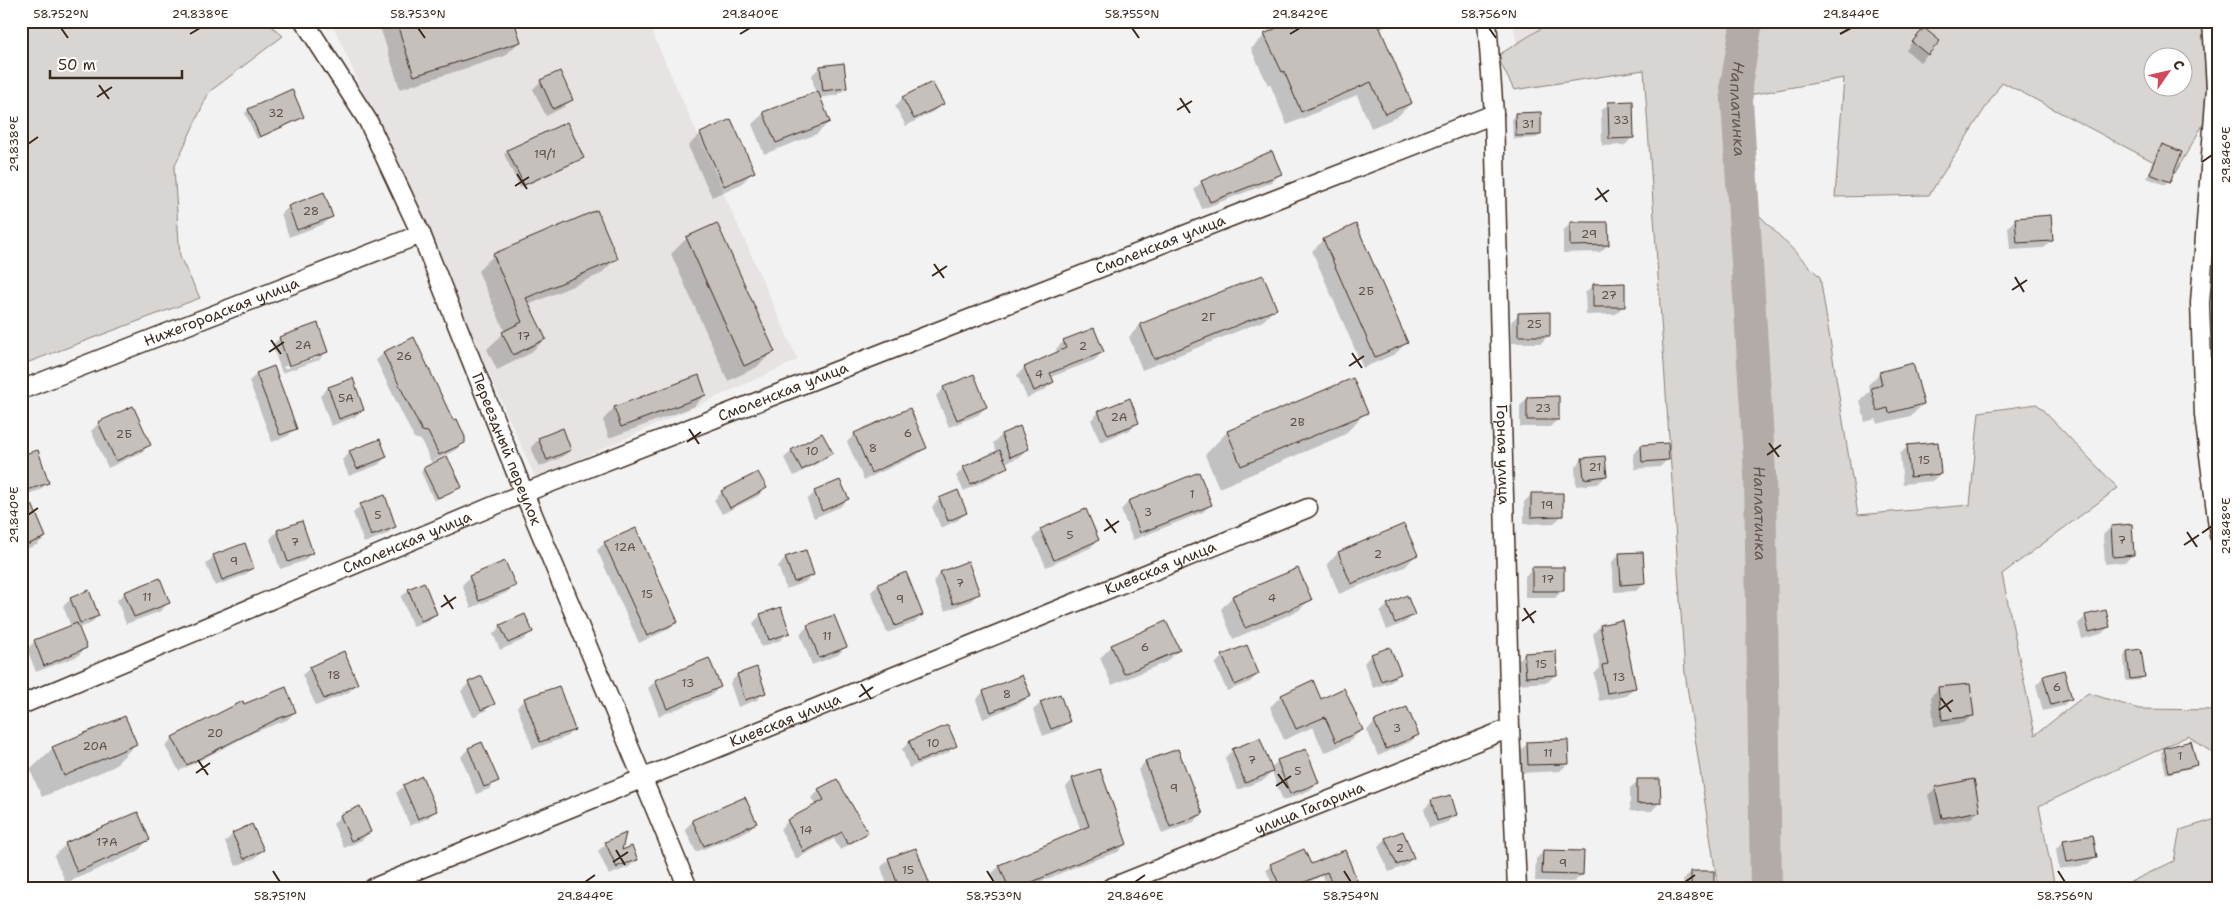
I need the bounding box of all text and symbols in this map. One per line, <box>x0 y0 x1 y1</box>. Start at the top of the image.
text: 58.752°N <box>33 6 89 22</box>
text: 29.838°E <box>172 6 228 22</box>
text: 58.753°N <box>390 6 446 22</box>
text: 29.840°E <box>721 6 779 22</box>
text: 58.755°N <box>1105 6 1159 22</box>
text: 29.842°E <box>1272 6 1328 22</box>
text: 58.756°N <box>1461 6 1517 22</box>
text: 29.844°E <box>1823 6 1879 22</box>
scale bar <box>50 48 182 80</box>
north arrow <box>2142 48 2192 98</box>
text: 50 m <box>58 55 96 75</box>
text: С <box>2169 56 2189 73</box>
water label: Наплатинка <box>1725 60 1750 157</box>
house number: 32 <box>268 105 284 121</box>
house number: 33 <box>1613 112 1629 128</box>
text: 29.838°E <box>6 116 22 172</box>
house number: 31 <box>1522 116 1534 132</box>
text: 29.846°E <box>2218 127 2234 183</box>
house number: 19/1 <box>534 146 556 162</box>
house number: 28 <box>303 203 319 219</box>
street label: Смоленская улица <box>1092 210 1229 279</box>
house number: 29 <box>1581 226 1597 242</box>
street label: Нижегородская улица <box>141 272 302 351</box>
house number: 2Б <box>1358 283 1374 299</box>
house number: 27 <box>1601 287 1617 303</box>
house number: 2Г <box>1201 309 1216 325</box>
house number: 25 <box>1526 316 1542 332</box>
house number: 17 <box>518 328 530 344</box>
house number: 2А <box>294 337 312 353</box>
house number: 2 <box>1079 338 1087 354</box>
house number: 26 <box>396 348 412 364</box>
street label: Смоленская улица <box>715 357 852 426</box>
house number: 4 <box>1035 366 1043 382</box>
street label: Переездный переулок <box>467 370 546 528</box>
house number: 5А <box>338 390 354 406</box>
house number: 23 <box>1535 400 1551 416</box>
street label: Горная улица <box>1492 404 1514 506</box>
house number: 2А <box>1110 409 1128 425</box>
house number: 2В <box>1289 414 1305 430</box>
house number: 6 <box>904 425 912 441</box>
house number: 2Б <box>116 426 132 442</box>
house number: 8 <box>869 440 877 456</box>
house number: 10 <box>805 443 819 459</box>
house number: 15 <box>1918 452 1930 468</box>
house number: 21 <box>1589 459 1601 475</box>
water label: Наплатинка <box>1749 465 1771 561</box>
text: 29.840°E <box>6 486 22 544</box>
house number: 1 <box>1189 486 1195 502</box>
house number: 19 <box>1541 497 1553 513</box>
text: 29.848°E <box>2218 498 2234 554</box>
house number: 3 <box>1144 504 1152 520</box>
street label: Смоленская улица <box>340 506 475 578</box>
house number: 5 <box>374 507 382 523</box>
house number: 5 <box>1066 527 1074 543</box>
house number: 7 <box>2118 532 2126 548</box>
house number: 7 <box>291 534 299 550</box>
street label: Киевская улица <box>1102 536 1220 600</box>
house number: 12А <box>614 539 636 555</box>
house number: 2 <box>1374 546 1382 562</box>
house number: 9 <box>230 553 238 569</box>
house number: 17 <box>1542 571 1554 587</box>
house number: 7 <box>956 575 964 591</box>
house number: 15 <box>641 586 653 602</box>
house number: 11 <box>142 589 152 605</box>
house number: 4 <box>1268 590 1276 606</box>
house number: 9 <box>896 591 904 607</box>
house number: 11 <box>822 628 832 644</box>
house number: 6 <box>1141 639 1149 655</box>
house number: 15 <box>1535 656 1547 672</box>
house number: 18 <box>327 667 341 683</box>
house number: 13 <box>1613 669 1625 685</box>
house number: 13 <box>682 675 694 691</box>
house number: 6 <box>2053 679 2061 695</box>
house number: 8 <box>1003 686 1011 702</box>
street label: Киевская улица <box>727 689 844 752</box>
house number: 3 <box>1393 720 1401 736</box>
house number: 20 <box>207 725 223 741</box>
house number: 10 <box>926 735 940 751</box>
house number: 20А <box>82 738 108 754</box>
house number: 11 <box>1543 745 1553 761</box>
house number: 1 <box>2177 748 2183 764</box>
house number: 7 <box>1248 752 1256 768</box>
house number: 5 <box>1294 763 1302 779</box>
street label: улица Гагарина <box>1252 777 1368 839</box>
house number: 9 <box>1170 780 1178 796</box>
house number: 14 <box>800 822 812 838</box>
house number: 17А <box>96 834 118 850</box>
house number: 2 <box>1396 840 1404 856</box>
house number: 9 <box>1559 855 1567 871</box>
house number: 15 <box>902 862 914 878</box>
text: 58.751°N <box>254 888 306 904</box>
text: 29.844°E <box>557 888 613 904</box>
text: 58.753°N <box>966 888 1022 904</box>
text: 29.846°E <box>1107 888 1163 904</box>
text: 58.754°N <box>1323 888 1379 904</box>
text: 29.848°E <box>1657 888 1713 904</box>
text: 58.756°N <box>2037 888 2093 904</box>

